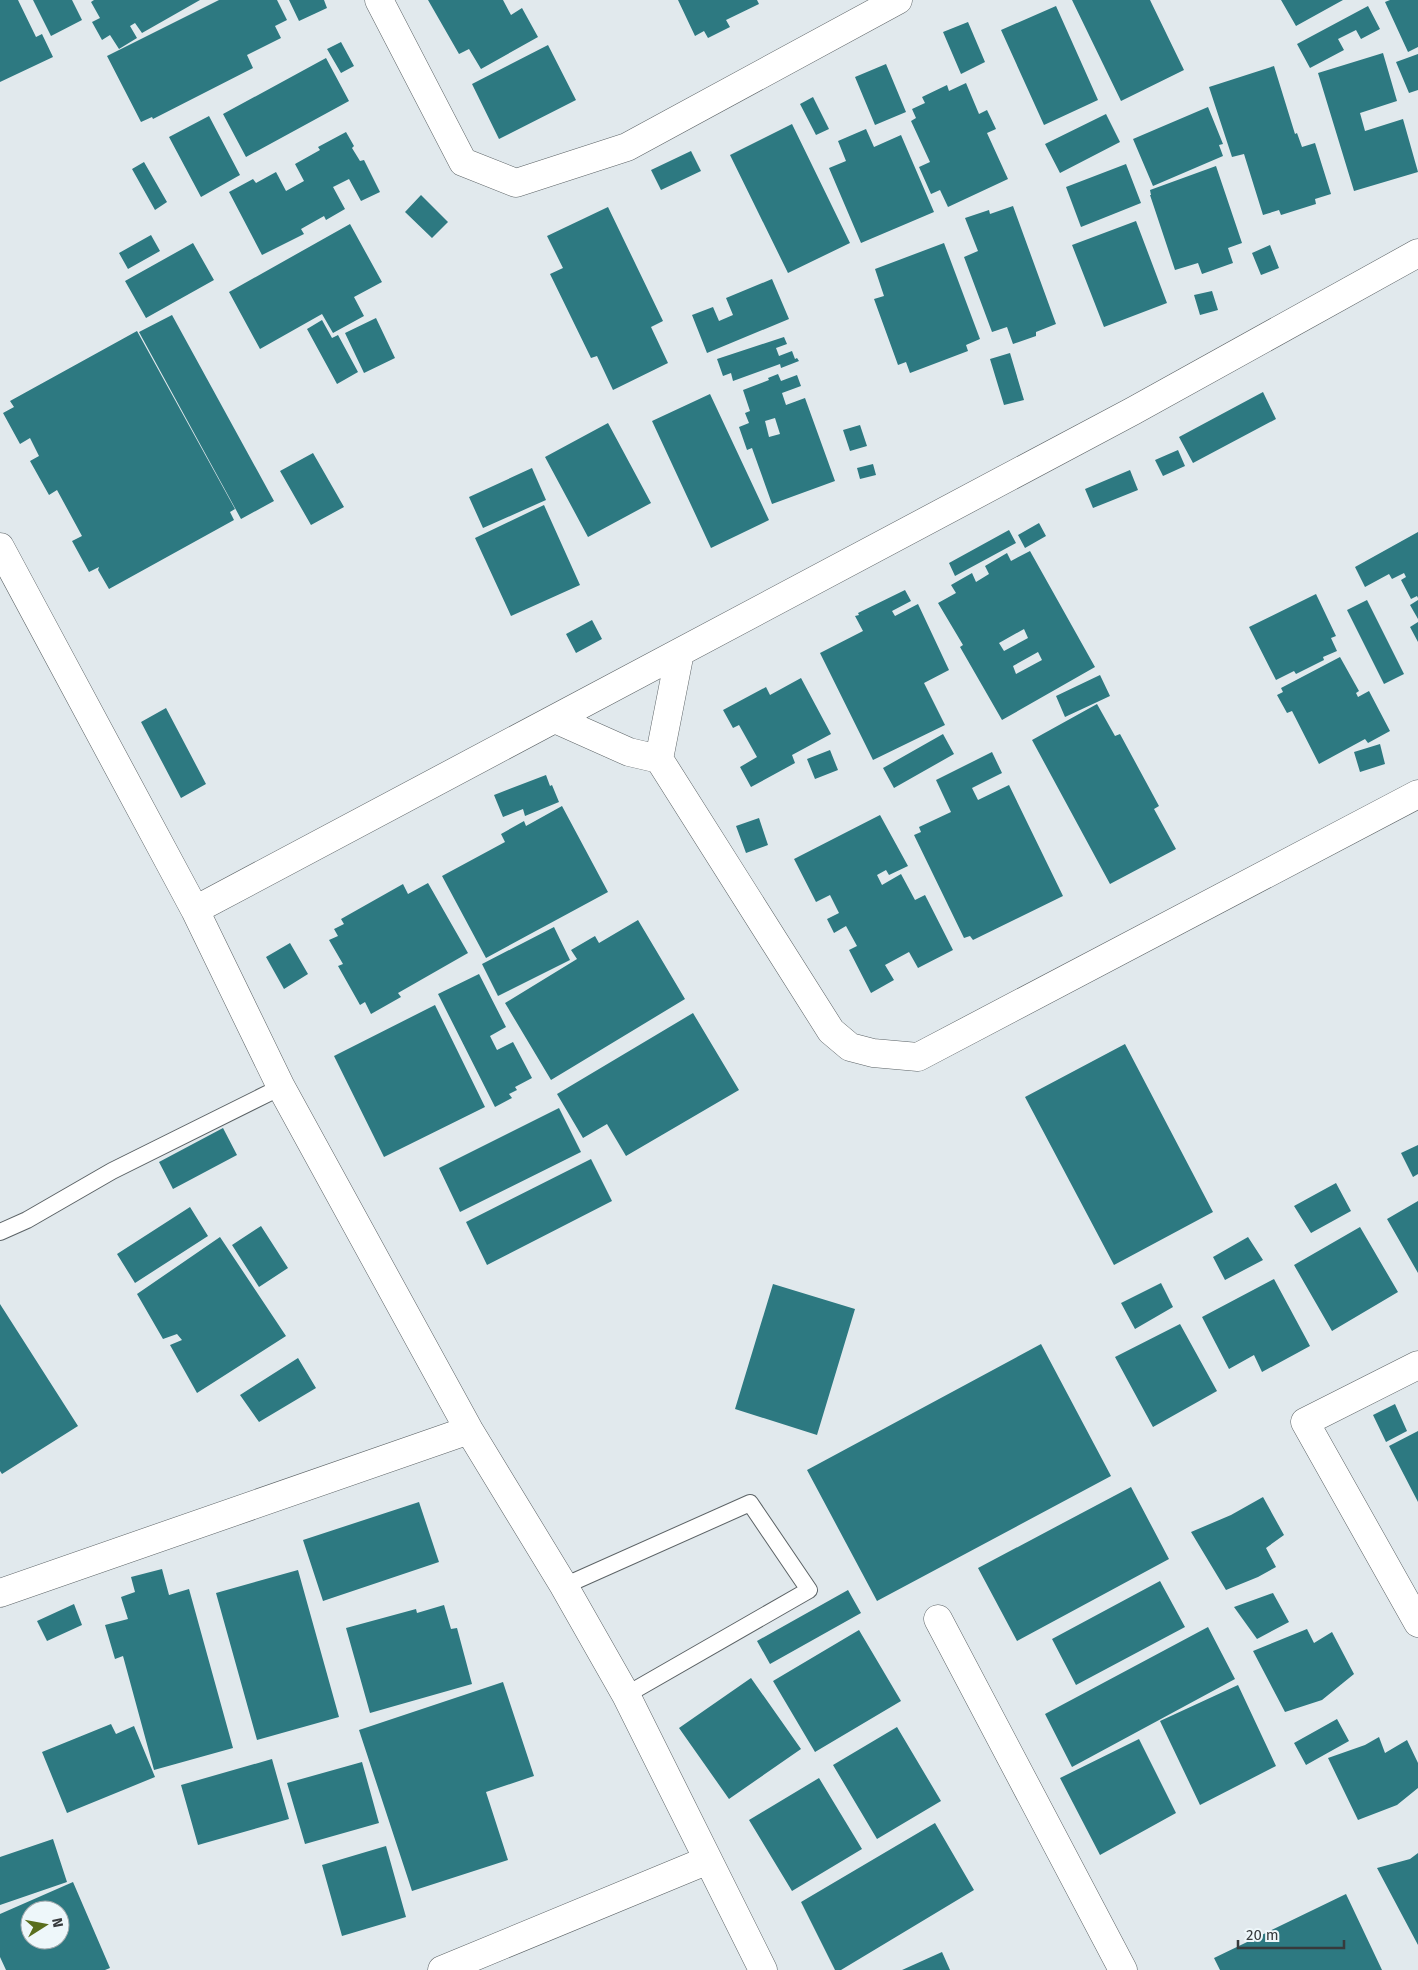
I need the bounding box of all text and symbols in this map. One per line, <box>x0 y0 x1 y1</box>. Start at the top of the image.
north arrow <box>20 1900 70 1950</box>
text: N <box>48 1916 67 1929</box>
scale bar <box>1238 1918 1344 1950</box>
text: 20 m <box>1246 1926 1279 1944</box>

